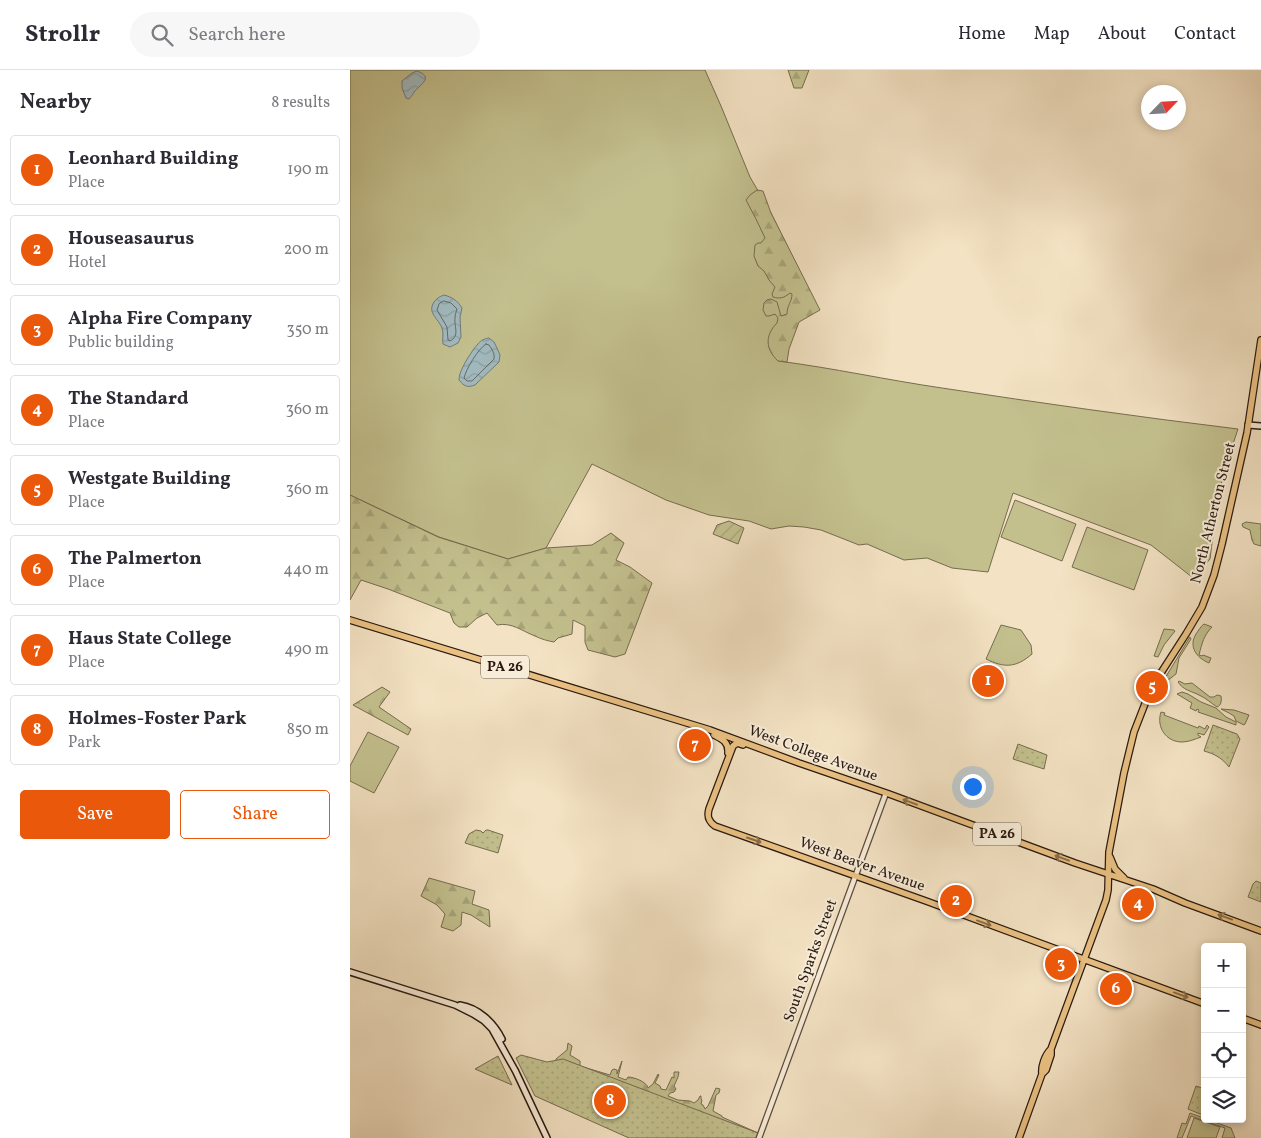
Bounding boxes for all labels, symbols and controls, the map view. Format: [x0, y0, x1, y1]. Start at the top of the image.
search box [130, 12, 480, 57]
text: Strollr [25, 18, 100, 52]
icon: search [148, 21, 176, 49]
text: Search here [188, 22, 286, 48]
text: Home [958, 22, 1006, 47]
text: Map [1034, 22, 1070, 47]
text: About [1098, 22, 1146, 47]
text: Contact [1174, 22, 1236, 47]
north arrow [1141, 85, 1186, 130]
text: Nearby [20, 88, 91, 117]
text: 8 results [271, 92, 330, 114]
text: Leonhard Building [68, 146, 238, 172]
text: 1 [34, 159, 40, 181]
text: 190 m [287, 159, 329, 181]
text: Place [68, 172, 105, 194]
text: Houseasaurus [68, 226, 194, 252]
text: 2 [33, 239, 41, 261]
text: 200 m [284, 239, 329, 261]
text: Hotel [68, 252, 106, 274]
text: Alpha Fire Company [68, 306, 252, 332]
text: 3 [33, 319, 41, 341]
text: 350 m [286, 319, 329, 341]
text: Public building [68, 332, 174, 354]
text: The Standard [68, 386, 189, 412]
text: 4 [32, 399, 42, 421]
text: 360 m [286, 399, 329, 421]
text: Place [68, 412, 105, 434]
street label: North Atherton Street [1186, 440, 1242, 586]
text: Westgate Building [68, 466, 231, 492]
text: 5 [33, 479, 41, 501]
text: 360 m [286, 479, 329, 501]
text: Place [68, 492, 105, 514]
text: The Palmerton [68, 546, 202, 572]
text: 6 [33, 559, 41, 581]
text: 440 m [283, 559, 329, 581]
text: Place [68, 572, 105, 594]
text: Haus State College [68, 626, 231, 652]
text: 7 [33, 639, 41, 661]
text: 490 m [284, 639, 329, 661]
text: Place [68, 652, 105, 674]
road number: PA 26 [481, 656, 529, 678]
pin: 1 [972, 662, 1004, 700]
pin: 5 [1136, 668, 1168, 706]
text: Holmes-Foster Park [68, 706, 246, 732]
text: 8 [33, 719, 41, 741]
text: 850 m [287, 719, 329, 741]
street label: West College Avenue [745, 721, 881, 787]
pin: 7 [679, 726, 711, 764]
text: Park [68, 732, 101, 754]
your location [960, 774, 986, 800]
button: Save [20, 790, 170, 839]
button: Share [180, 790, 330, 839]
one-way arrow [902, 797, 918, 806]
road number: PA 26 [973, 822, 1021, 846]
street label: West Beaver Avenue [796, 832, 928, 898]
one-way arrow [746, 836, 761, 845]
one-way arrow [1055, 853, 1070, 862]
pin: 2 [940, 882, 972, 920]
pin: 4 [1122, 885, 1154, 923]
street label: South Sparks Street [779, 897, 843, 1025]
one-way arrow [1217, 912, 1233, 921]
one-way arrow [976, 919, 991, 928]
map controls [1201, 943, 1246, 1123]
button: + [1201, 943, 1246, 988]
pin: 3 [1045, 945, 1077, 983]
pin: 6 [1100, 970, 1132, 1008]
button: − [1201, 988, 1246, 1033]
one-way arrow [1173, 991, 1188, 1001]
button: locate [1201, 1033, 1246, 1078]
button: layers [1201, 1078, 1246, 1123]
pin: 8 [594, 1082, 626, 1120]

